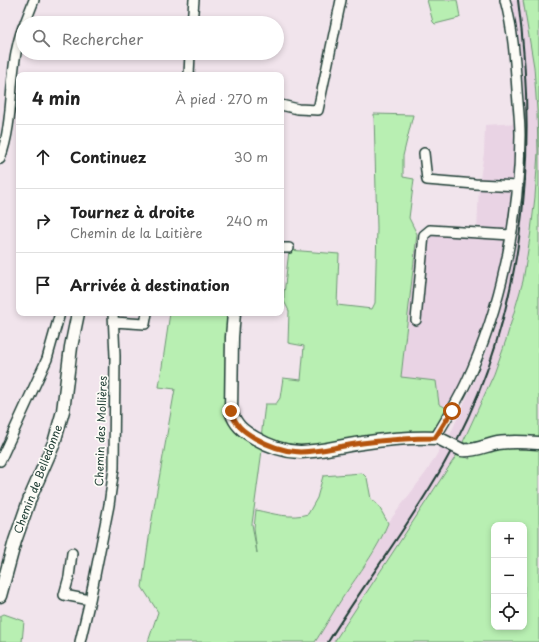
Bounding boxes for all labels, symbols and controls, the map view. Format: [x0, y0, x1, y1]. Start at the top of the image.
search box [16, 16, 284, 60]
icon: search [30, 27, 52, 49]
text: Rechercher [62, 27, 143, 50]
text: 4 min [32, 85, 80, 111]
text: À pied · 270 m [175, 89, 268, 108]
text: Continuez [70, 145, 146, 168]
icon: ahead [32, 146, 54, 168]
text: 30 m [234, 147, 268, 166]
text: Tournez à droite [70, 200, 195, 223]
icon: right [32, 210, 54, 232]
text: 240 m [226, 211, 268, 230]
text: Chemin de la Laitière [70, 223, 203, 242]
text: Arrivée à destination [70, 273, 230, 296]
icon: arrive [32, 274, 54, 296]
street label: Chemin des Mollières [90, 375, 111, 487]
route end [222, 402, 240, 420]
route start [443, 402, 461, 420]
street label: Chemin de Belledonne [9, 422, 66, 536]
map controls [491, 522, 527, 630]
button: + [491, 522, 527, 558]
button: − [491, 558, 527, 594]
button: locate [491, 594, 527, 630]

